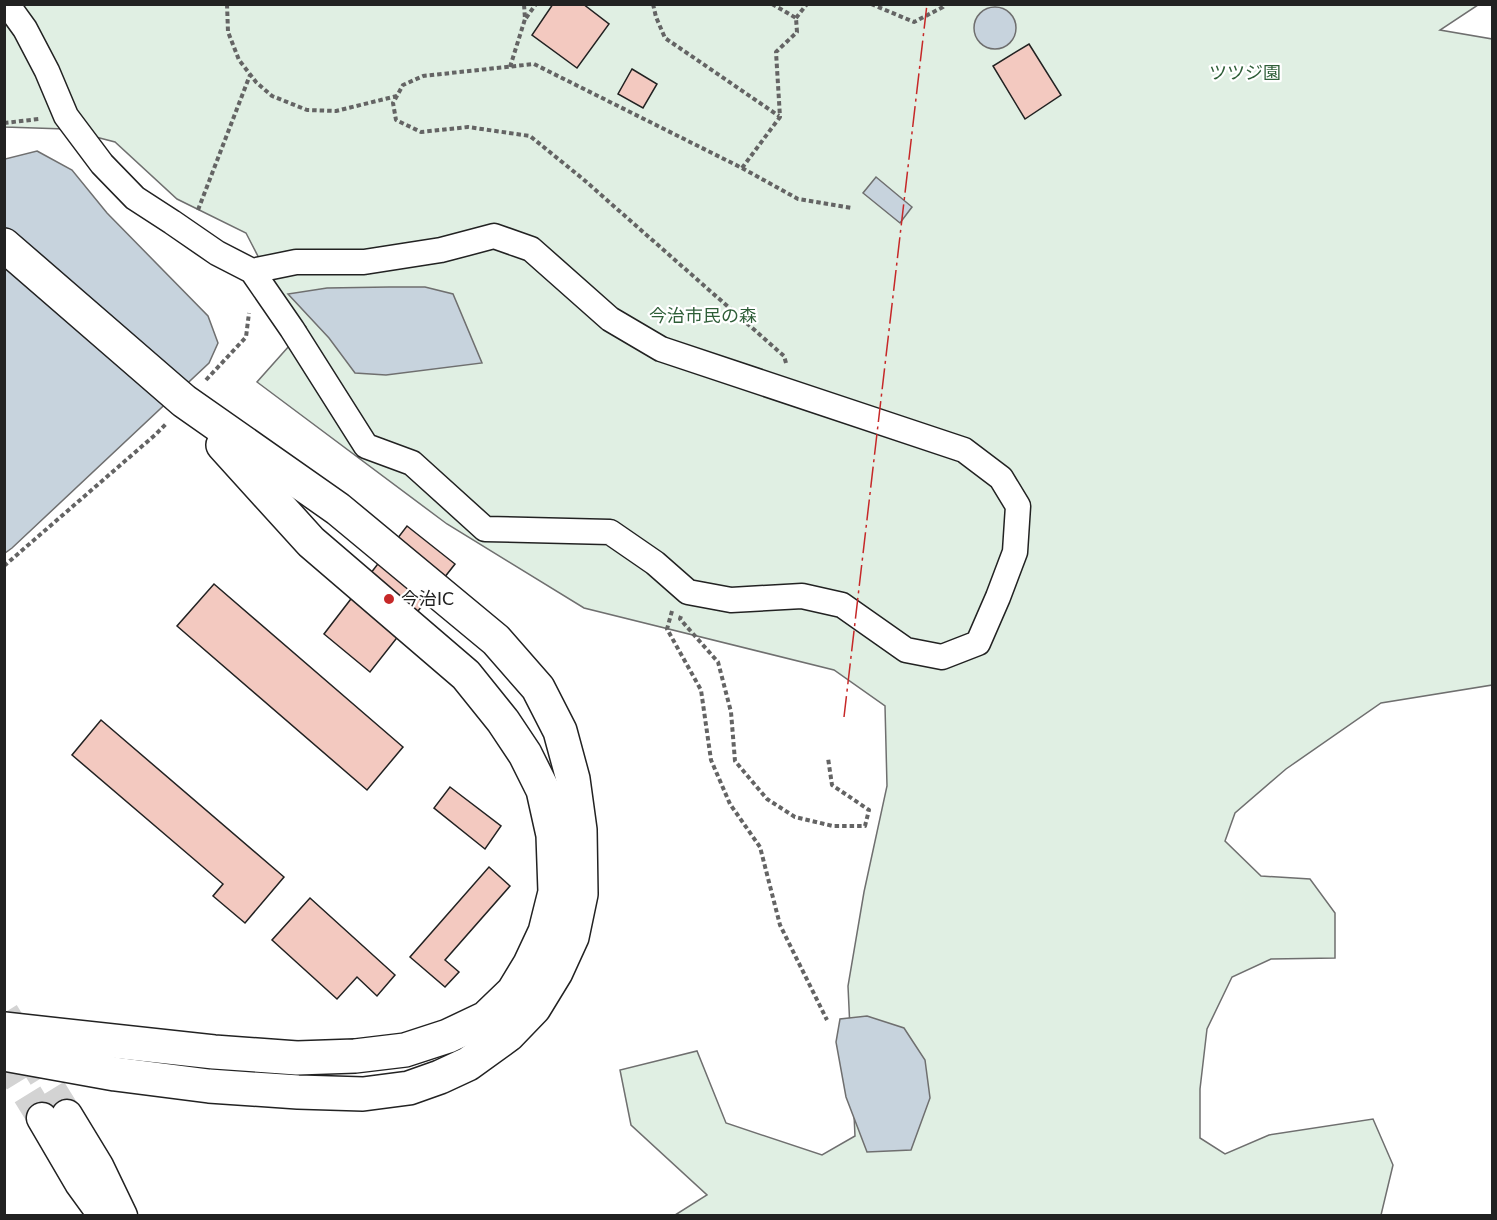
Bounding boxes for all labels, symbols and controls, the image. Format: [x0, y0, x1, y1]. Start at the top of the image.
park label: ツツジ園 [1209, 61, 1281, 83]
park label: 今治市民の森 [649, 304, 757, 326]
place label: 今治IC [401, 587, 454, 609]
marker: 今治IC [382, 592, 396, 606]

